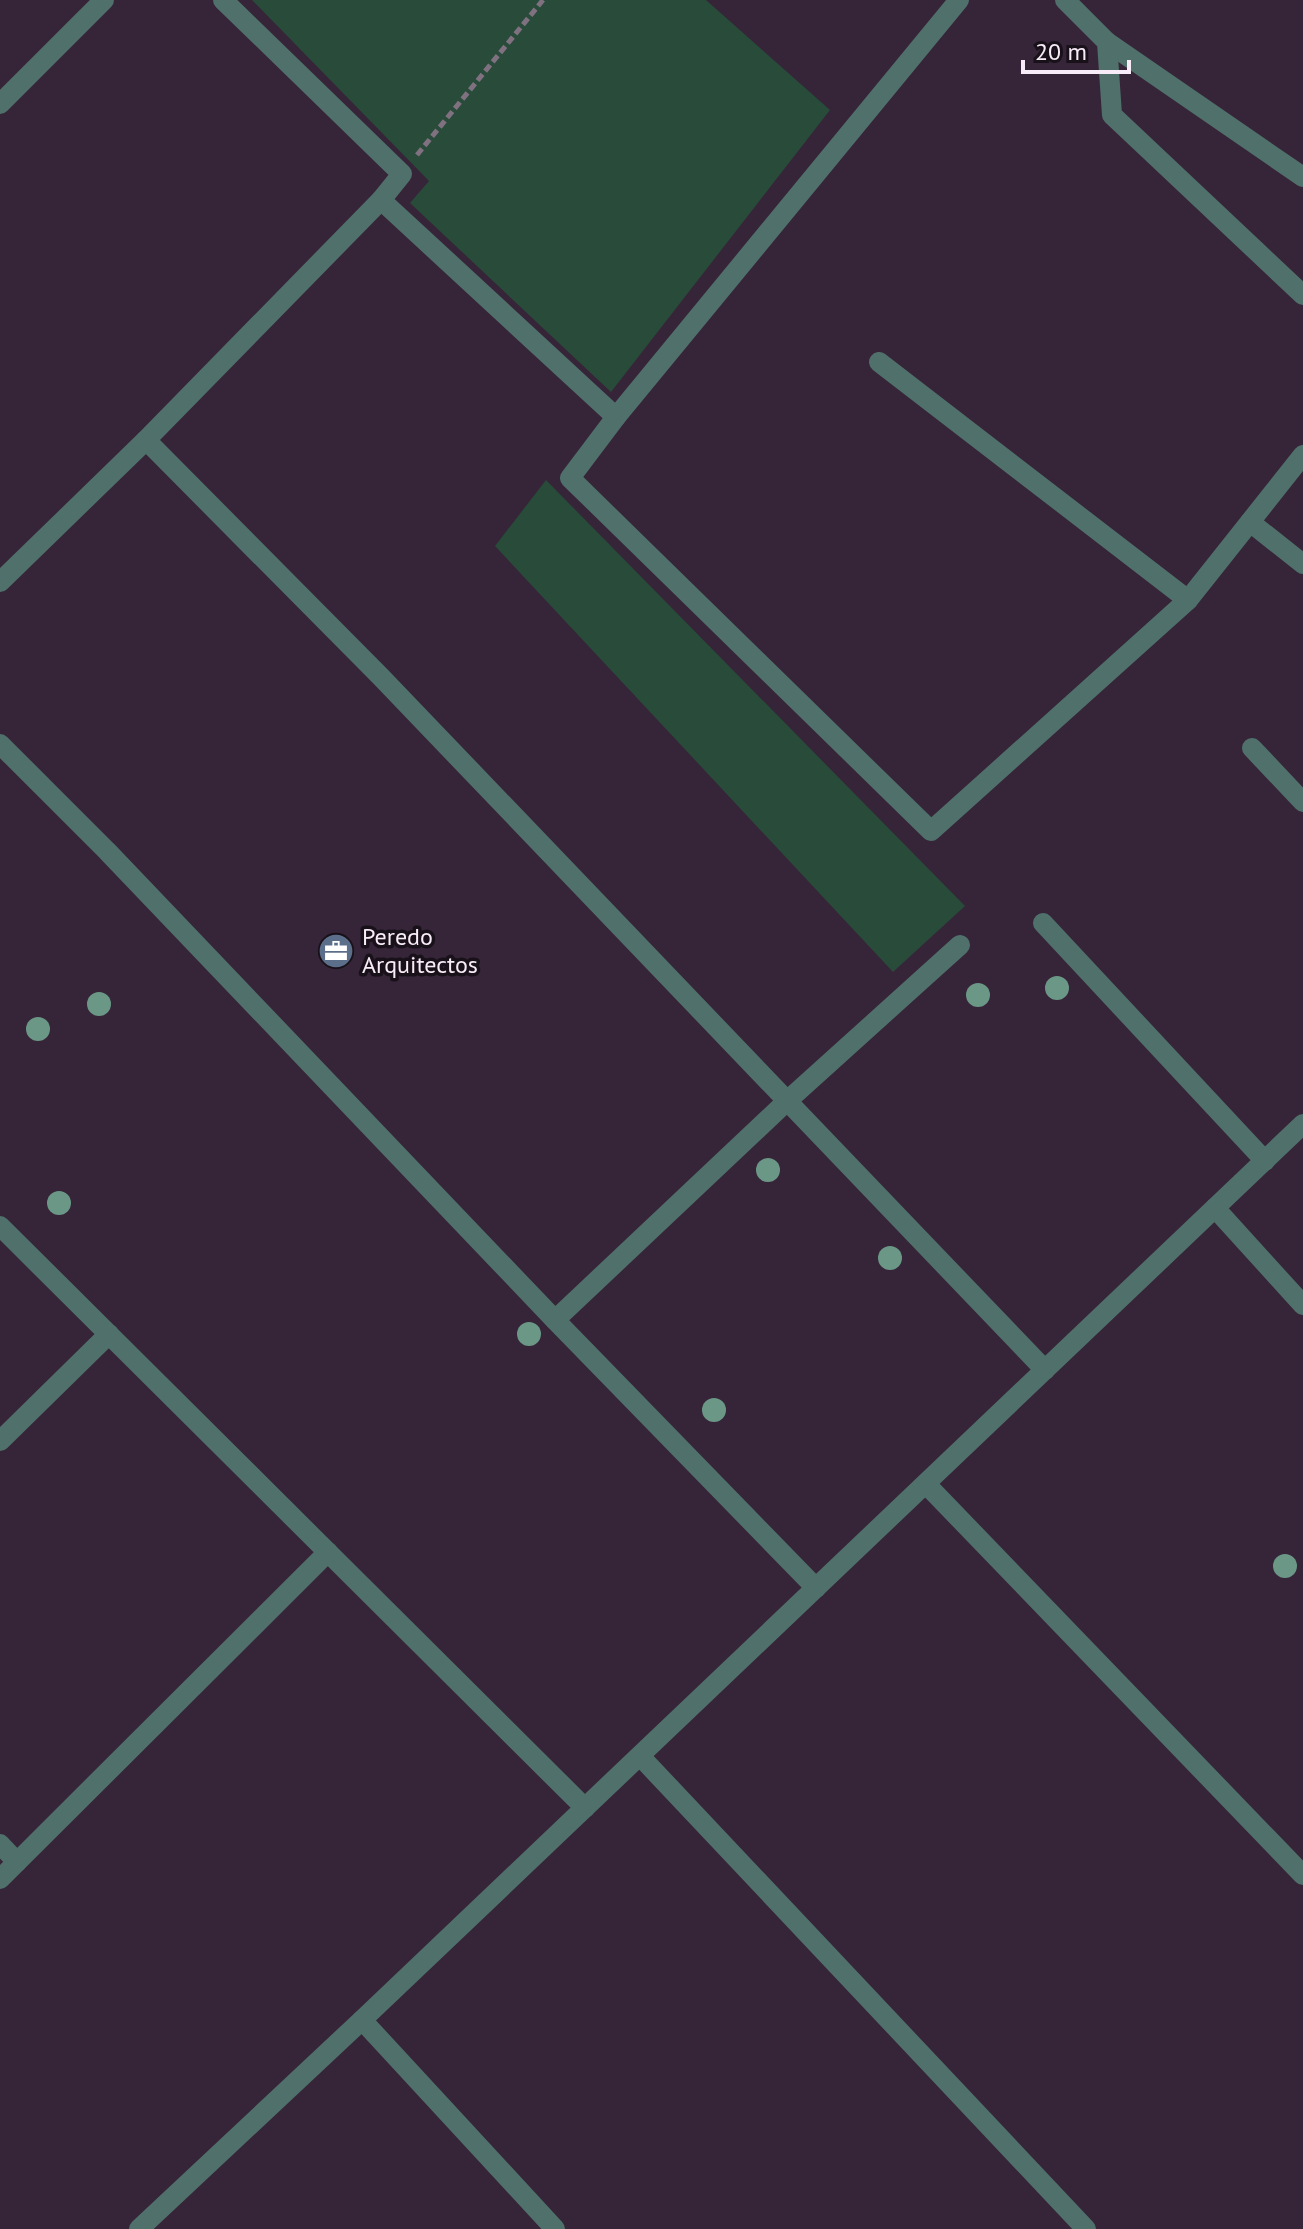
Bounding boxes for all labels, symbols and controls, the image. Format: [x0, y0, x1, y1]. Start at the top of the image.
scale bar [1023, 24, 1129, 74]
text: 20 m [1035, 36, 1087, 67]
place label: Peredo Arquitectos [362, 921, 478, 980]
office icon: Peredo Arquitectos [317, 932, 355, 970]

